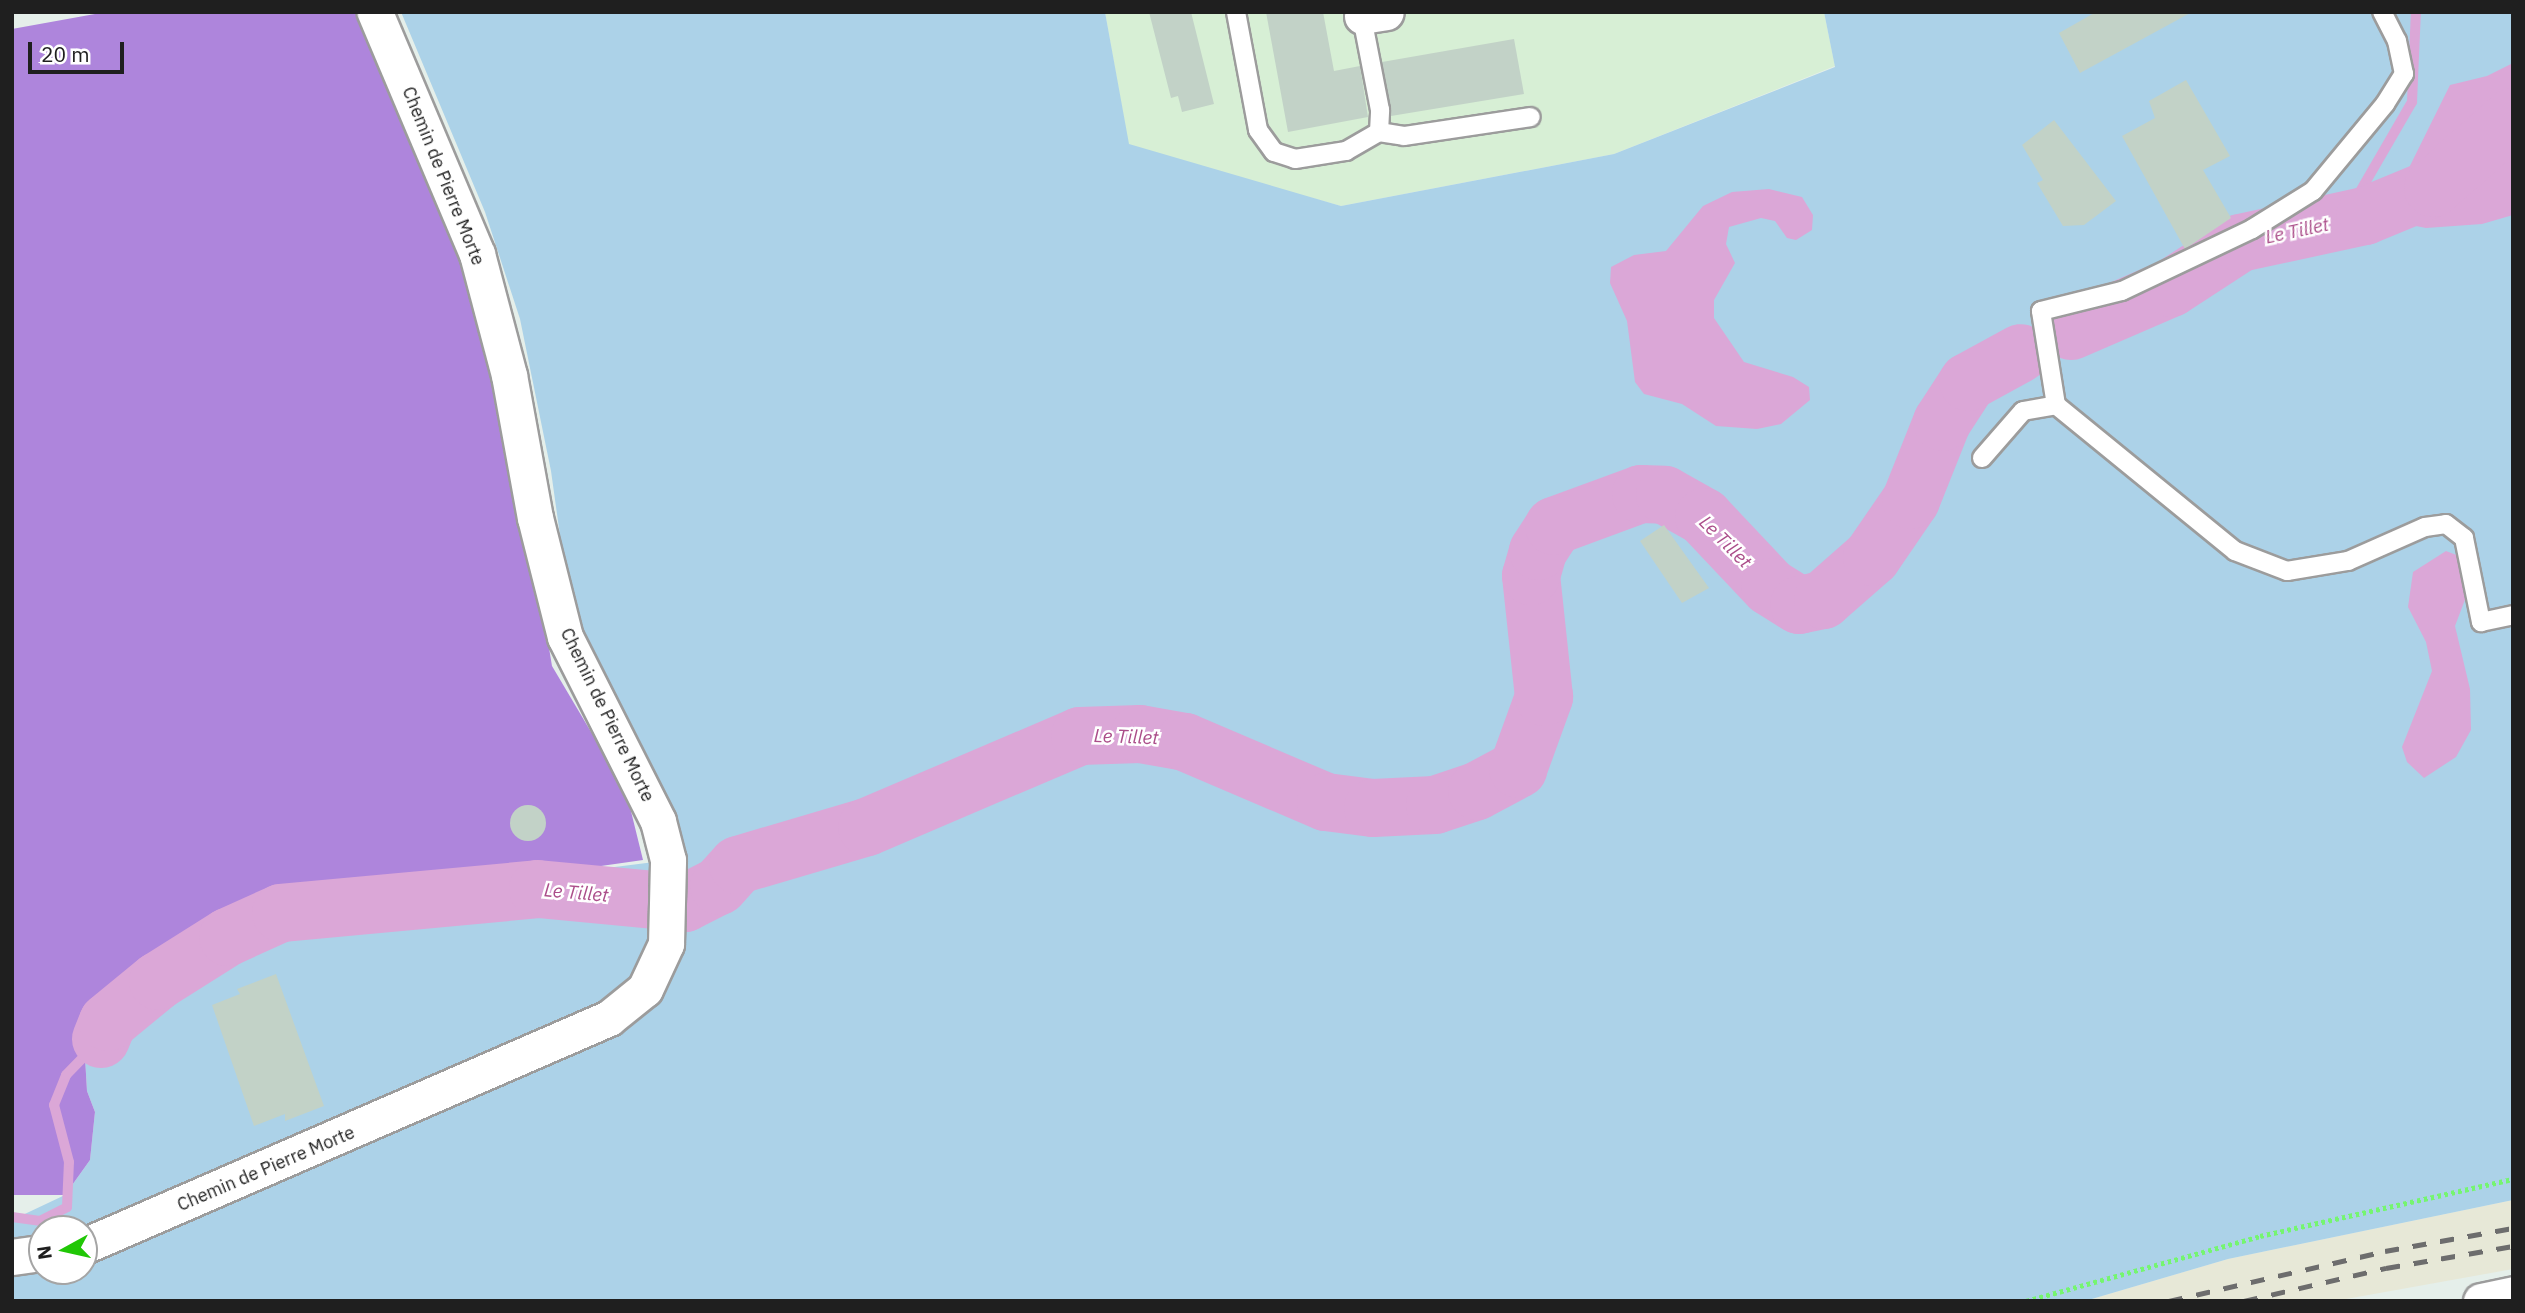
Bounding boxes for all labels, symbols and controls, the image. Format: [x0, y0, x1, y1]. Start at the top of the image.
scale bar [32, 28, 128, 72]
text: 20 m [41, 40, 90, 68]
street label: Chemin de Pierre Morte [397, 84, 489, 268]
water label: Le Tillet [2263, 213, 2331, 249]
water label: Le Tillet [1694, 511, 1756, 573]
street label: Chemin de Pierre Morte [556, 625, 658, 805]
water label: Le Tillet [1093, 724, 1159, 750]
water label: Le Tillet [543, 879, 609, 907]
street label: Chemin de Pierre Morte [174, 1122, 358, 1216]
north arrow [28, 1215, 98, 1285]
text: N [31, 1244, 57, 1261]

